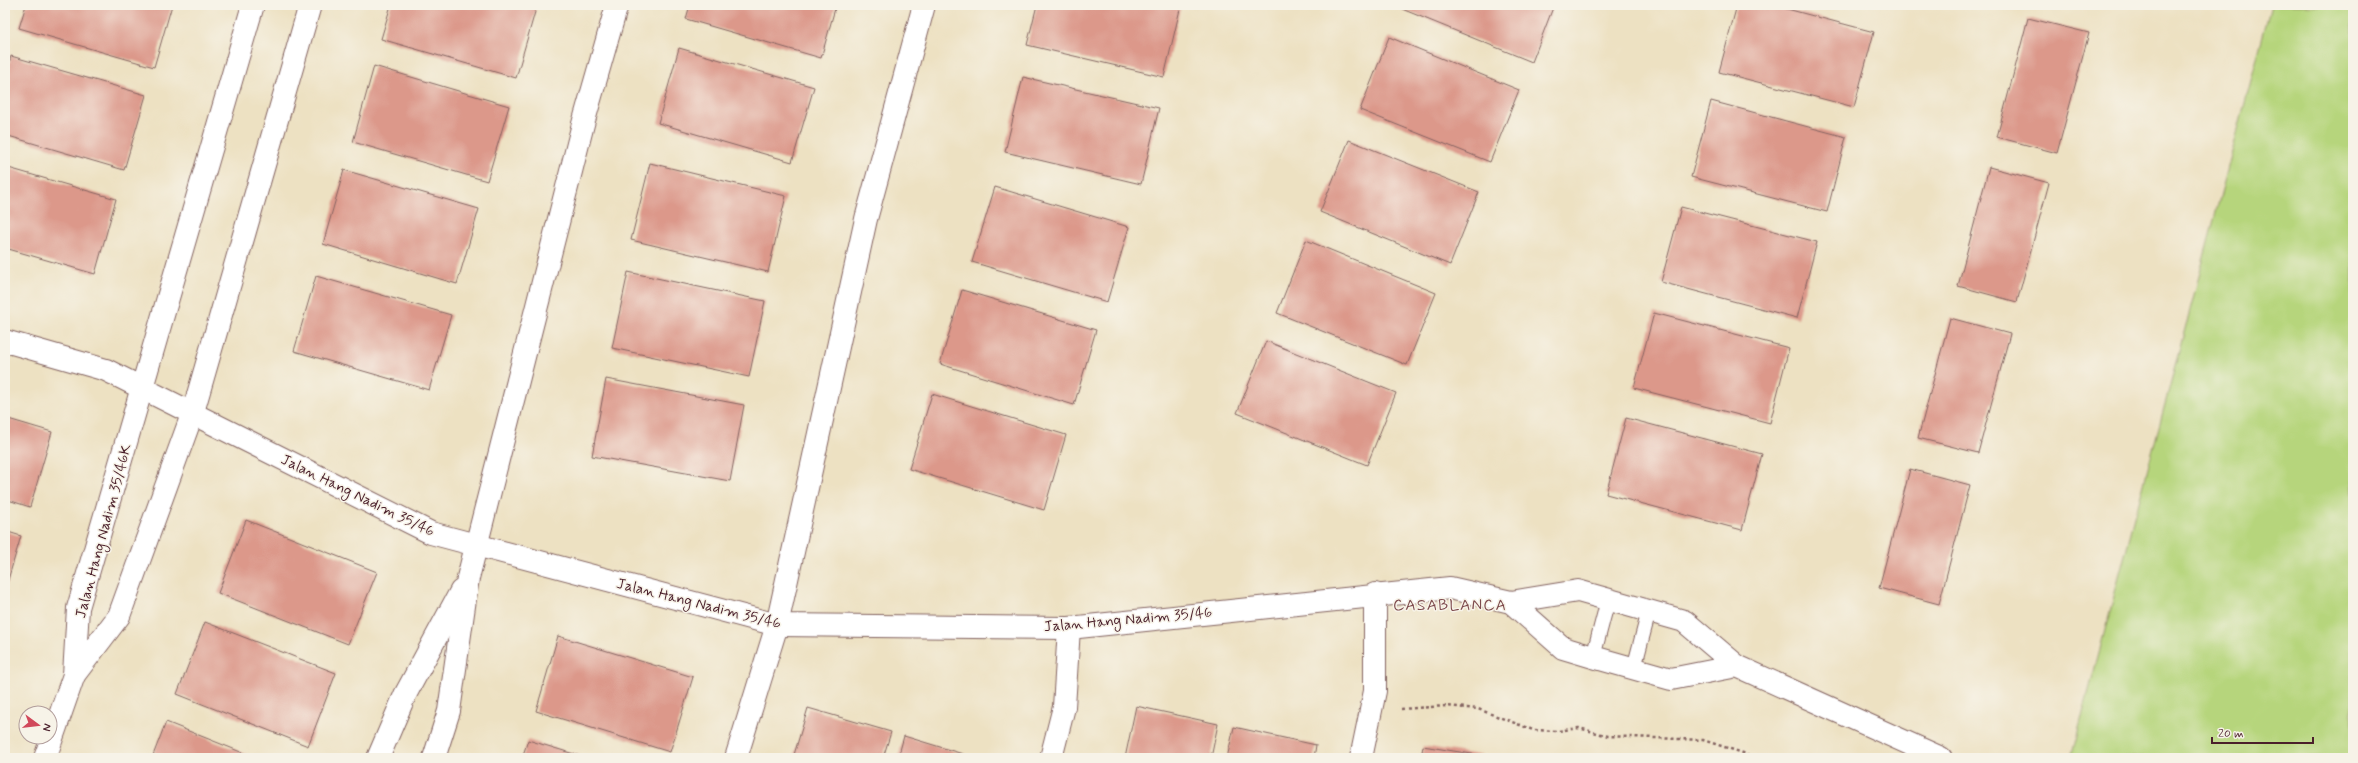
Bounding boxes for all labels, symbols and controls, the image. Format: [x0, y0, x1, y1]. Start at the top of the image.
street label: Jalan Hang Nadim 35/46K [71, 442, 138, 621]
street label: Jalan Hang Nadim 35/46 [277, 450, 438, 543]
street label: Jalan Hang Nadim 35/46 [614, 574, 783, 635]
district label: CASABLANCA [1393, 595, 1507, 616]
street label: Jalan Hang Nadim 35/46 [1043, 603, 1213, 638]
north arrow [18, 705, 58, 745]
scale bar [2212, 719, 2313, 745]
text: N [39, 722, 54, 733]
text: 20 m [2218, 726, 2244, 742]

